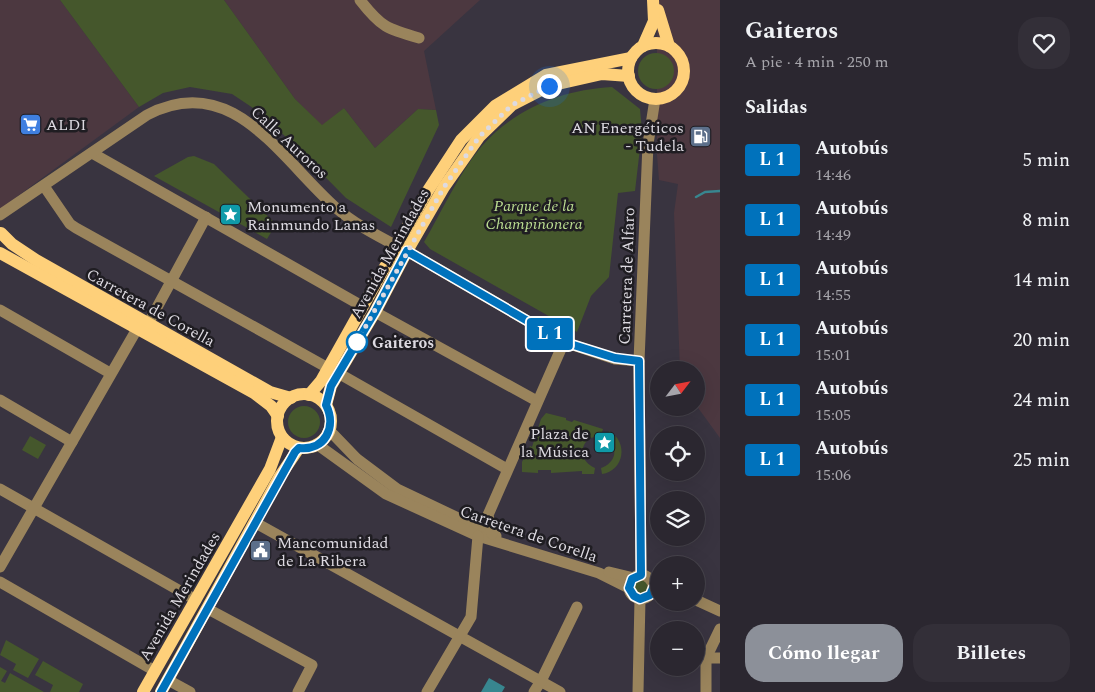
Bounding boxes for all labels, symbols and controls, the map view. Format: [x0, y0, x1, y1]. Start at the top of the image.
text: Gaiteros [745, 13, 838, 49]
button: heart [1018, 17, 1070, 69]
text: A pie · 4 min · 250 m [745, 50, 889, 74]
your location [537, 74, 562, 99]
text: Salidas [745, 93, 807, 122]
street label: Calle Auroros [245, 101, 333, 185]
supermarket icon: ALDI [18, 112, 42, 136]
place label: ALDI [46, 113, 87, 137]
place label: AN Energéticos - Tudela [571, 116, 684, 158]
fuel station icon: AN Energéticos - Tudela [688, 124, 712, 148]
text: Autobús [815, 134, 889, 163]
text: L 1 [759, 146, 786, 173]
text: 5 min [1022, 146, 1070, 175]
text: 14:46 [815, 163, 851, 187]
street label: Avenida Merindades [344, 184, 436, 323]
park label: Parque de la Champiñonera [485, 194, 583, 236]
text: Autobús [815, 194, 889, 223]
place label: Monumento a Rainmundo Lanas [247, 195, 375, 237]
place icon: Monumento a Rainmundo Lanas [219, 203, 243, 227]
text: L 1 [759, 206, 786, 233]
text: 8 min [1022, 206, 1070, 235]
street label: Carretera de Alfaro [613, 207, 641, 345]
text: 14:49 [815, 223, 851, 247]
text: Autobús [815, 254, 889, 283]
street label: Carretera de Corella [82, 262, 219, 353]
text: L 1 [759, 266, 786, 293]
text: 14 min [1013, 266, 1070, 295]
text: 14:55 [815, 283, 851, 307]
text: Autobús [815, 314, 889, 343]
line badge: L 1 [521, 318, 579, 350]
text: L 1 [537, 320, 563, 347]
text: L 1 [759, 326, 786, 353]
text: 20 min [1013, 326, 1070, 355]
marker: Gaiteros [346, 331, 368, 353]
place label: Gaiteros [372, 331, 434, 355]
text: 15:01 [815, 343, 851, 367]
north arrow [650, 361, 705, 416]
map controls [650, 361, 705, 676]
text: Autobús [815, 374, 889, 403]
text: L 1 [759, 386, 786, 413]
text: 24 min [1013, 386, 1070, 415]
text: 15:05 [815, 403, 851, 427]
place label: Plaza de la Música [521, 422, 589, 464]
button: locate [650, 426, 705, 481]
place icon: Plaza de la Música [593, 430, 617, 454]
text: Autobús [815, 434, 889, 463]
text: L 1 [759, 446, 786, 473]
text: 25 min [1013, 446, 1070, 475]
text: 15:06 [815, 463, 851, 487]
button: layers [650, 491, 705, 546]
street label: Carretera de Corella [457, 499, 601, 569]
street label: Avenida Merindades [133, 527, 227, 666]
place label: Mancomunidad de La Ribera [277, 531, 389, 573]
public building icon: Mancomunidad de La Ribera [249, 539, 273, 563]
button: + [650, 556, 705, 611]
button: − [650, 621, 705, 676]
button: Cómo llegar [745, 624, 903, 682]
button: Billetes [913, 624, 1070, 682]

